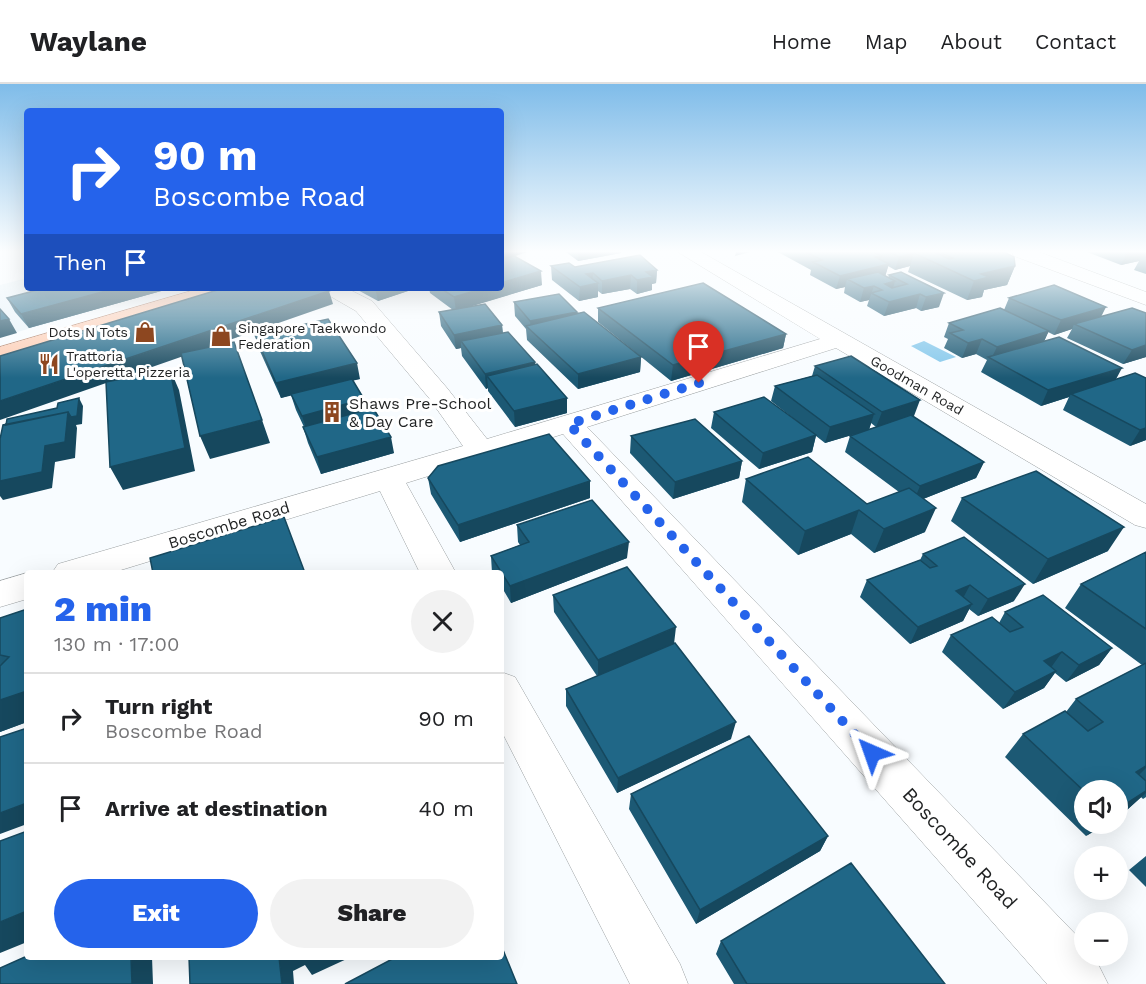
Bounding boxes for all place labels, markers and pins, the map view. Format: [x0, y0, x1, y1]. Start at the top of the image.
shop icon: Dots N Tots [133, 320, 157, 344]
place label: Singapore Taekwondo Federation [238, 320, 387, 352]
pin [673, 321, 724, 383]
place label: Dots N Tots [49, 324, 128, 340]
shop icon: Singapore Taekwondo Federation [209, 324, 233, 348]
place label: Trattoria L'operetta Pizzeria [66, 348, 190, 380]
restaurant icon: Trattoria L'operetta Pizzeria [37, 352, 61, 376]
place label: Shaws Pre-School & Day Care [349, 394, 491, 431]
building icon: Shaws Pre-School & Day Care [320, 400, 344, 424]

